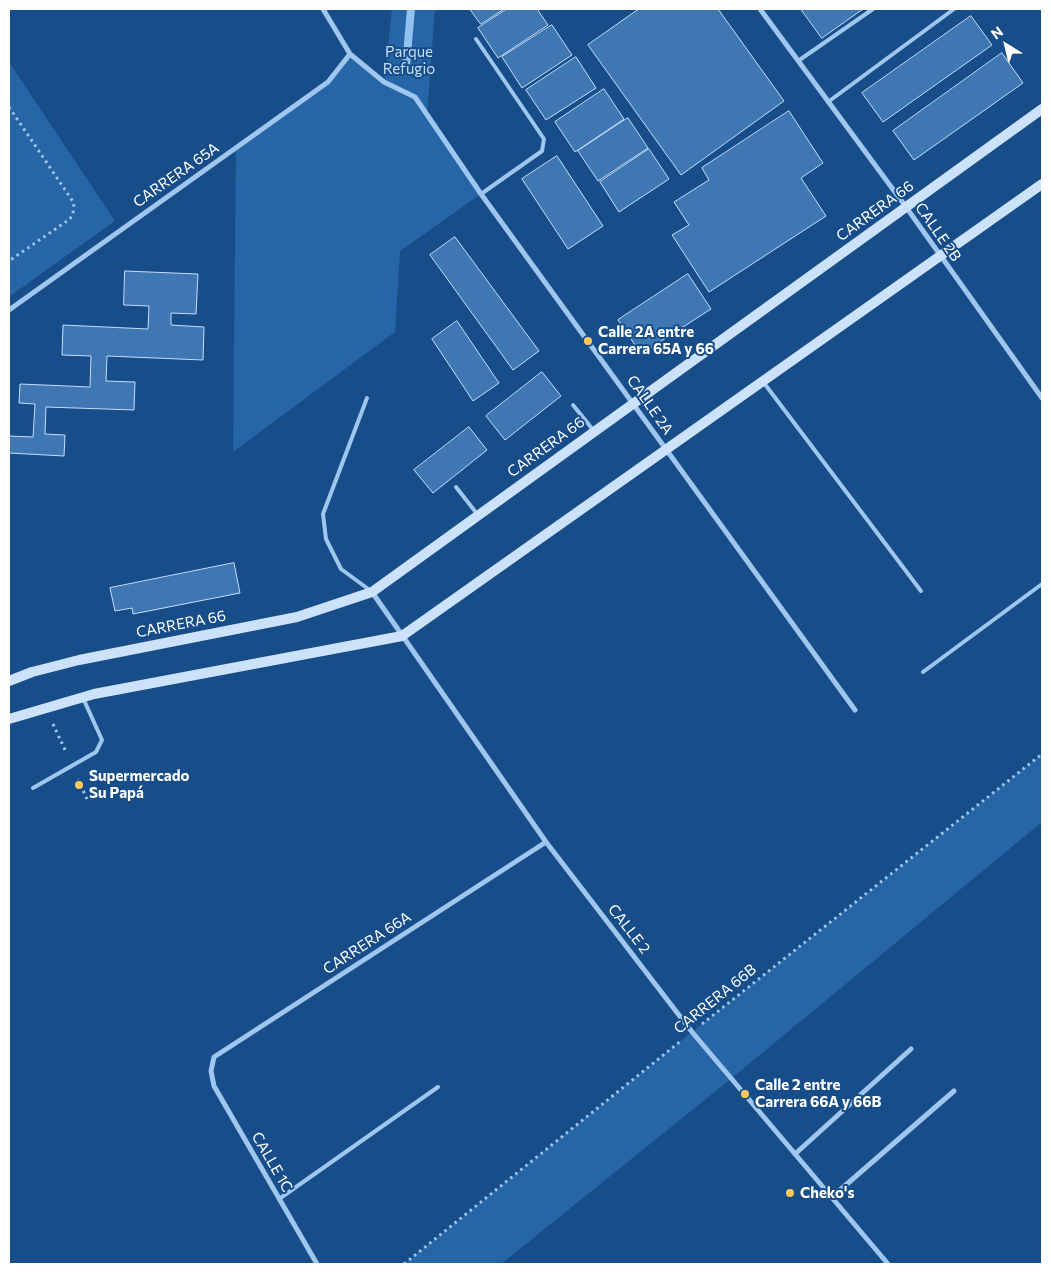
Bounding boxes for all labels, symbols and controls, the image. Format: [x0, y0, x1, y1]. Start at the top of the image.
north arrow [981, 20, 1031, 70]
text: N [988, 22, 1006, 42]
park label: Parque Refugio [383, 43, 435, 78]
street label: CARRERA 65A [130, 139, 222, 211]
street label: CARRERA 66 [833, 177, 917, 245]
street label: CALLE 2B [911, 199, 965, 265]
place label: Calle 2A entre Carrera 65A y 66 [598, 323, 714, 358]
marker: Calle 2A entre Carrera 65A y 66 [582, 335, 594, 347]
street label: CALLE 2A [623, 372, 677, 438]
street label: CARRERA 66 [504, 413, 588, 481]
street label: CARRERA 66 [135, 606, 227, 642]
place label: Supermercado Su Papá [89, 767, 189, 802]
marker: Supermercado Su Papá [73, 779, 85, 791]
street label: CALLE 2 [604, 901, 654, 957]
street label: CARRERA 66A [320, 908, 414, 978]
street label: CARRERA 66B [670, 960, 760, 1038]
place label: Calle 2 entre Carrera 66A y 66B [755, 1076, 881, 1111]
marker: Calle 2 entre Carrera 66A y 66B [739, 1088, 751, 1100]
street label: CALLE 1C [248, 1129, 296, 1195]
place label: Cheko's [800, 1184, 854, 1202]
marker: Cheko's [784, 1187, 796, 1199]

